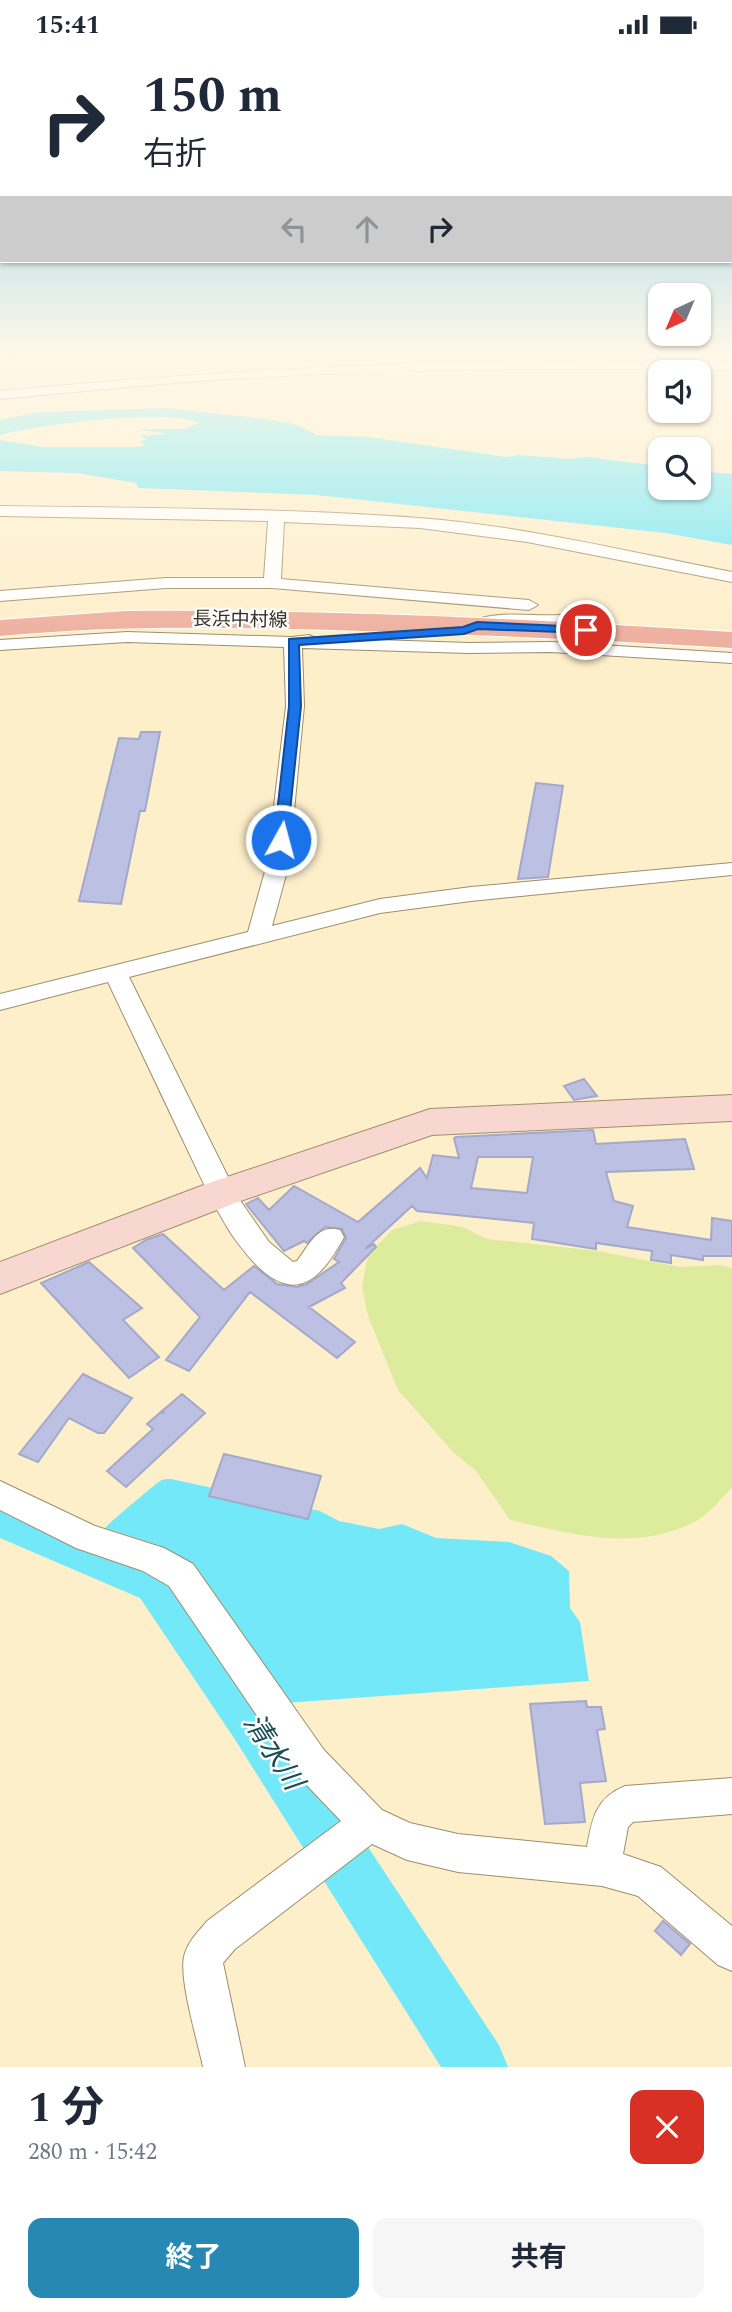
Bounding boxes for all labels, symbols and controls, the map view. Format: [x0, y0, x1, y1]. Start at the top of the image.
text: 15:41 [35, 5, 100, 45]
text: 150 m [143, 59, 282, 134]
icon: right [28, 77, 119, 168]
text: 右折 [143, 130, 207, 179]
icon: left [275, 210, 313, 248]
icon: ahead [348, 210, 386, 248]
icon: right [421, 210, 459, 248]
north arrow [648, 283, 710, 347]
map controls [648, 283, 711, 500]
button: sound [648, 360, 711, 423]
button: search [648, 437, 711, 500]
pin [556, 600, 616, 660]
street label: 長浜中村線 [192, 605, 288, 635]
icon: arrive [567, 611, 605, 649]
position arrow [244, 803, 318, 877]
water label: 清水川 [232, 1705, 316, 1801]
text: 1 分 [28, 2077, 104, 2140]
button: close [630, 2090, 704, 2164]
text: 280 m · 15:42 [28, 2135, 157, 2170]
button: 終了 [28, 2218, 359, 2298]
button: 共有 [373, 2218, 704, 2298]

